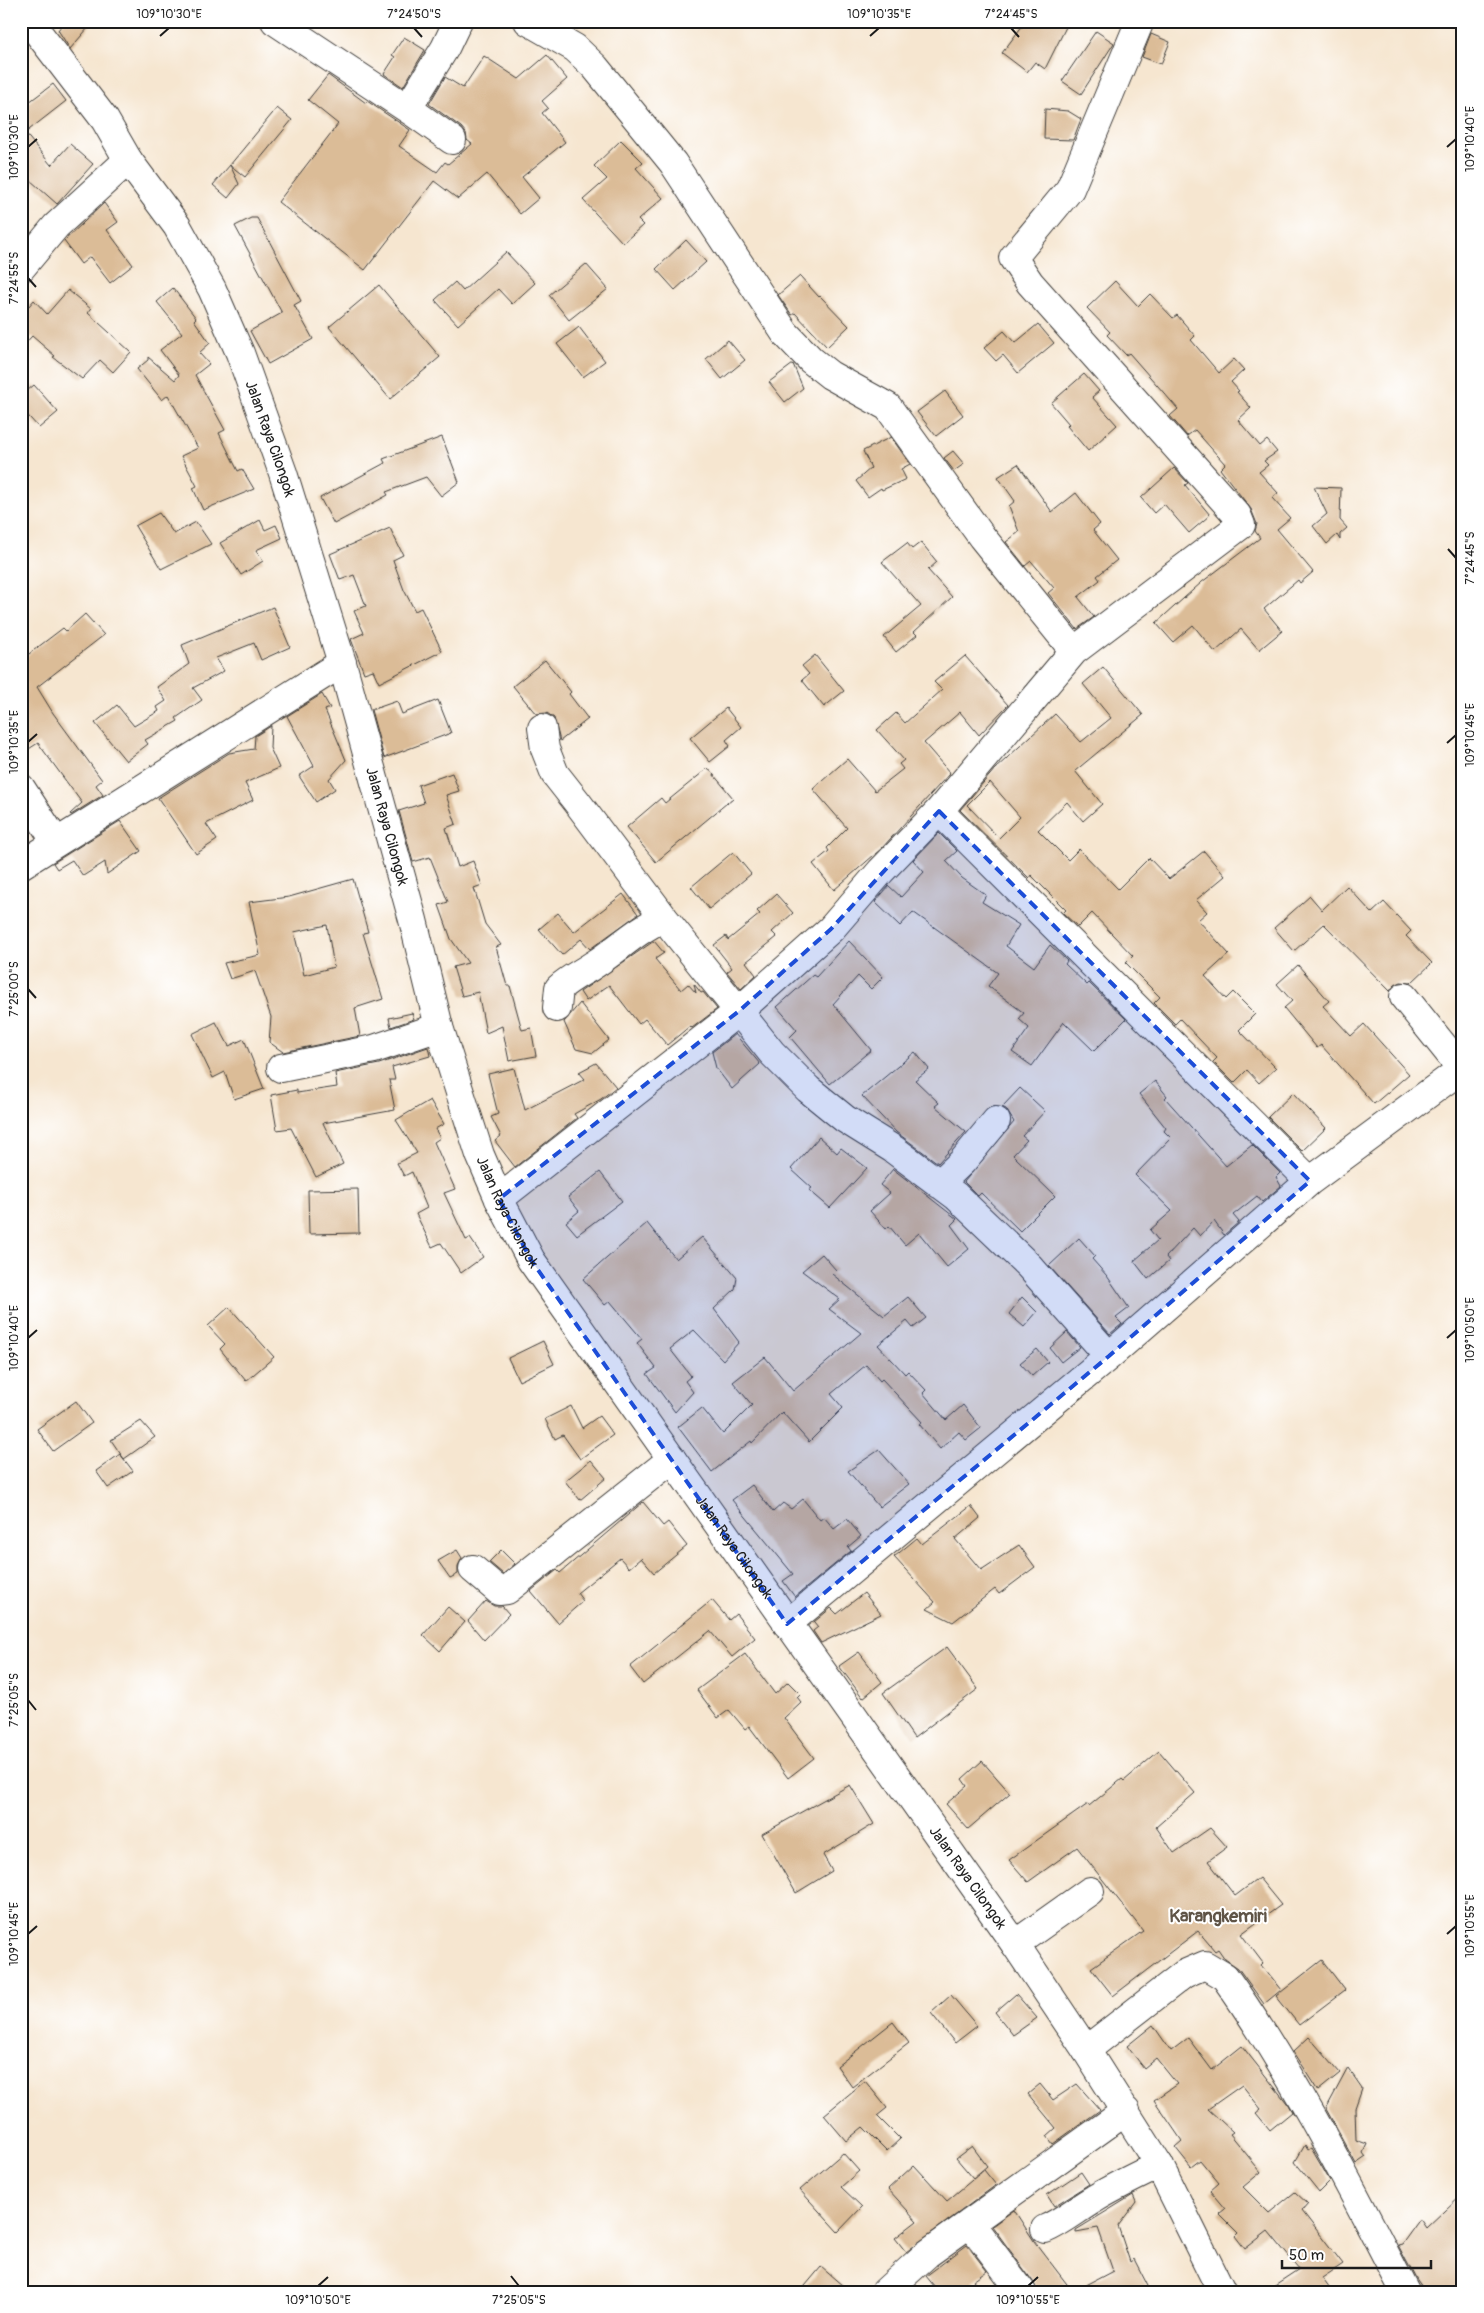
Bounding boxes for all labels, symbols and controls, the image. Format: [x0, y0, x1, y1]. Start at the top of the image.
text: 109°10'30"E [136, 7, 202, 22]
text: 7°24'50"S [387, 7, 441, 22]
text: 109°10'35"E [847, 7, 911, 22]
text: 7°24'45"S [985, 7, 1037, 22]
text: 109°10'40"E [1463, 106, 1478, 172]
text: 109°10'30"E [7, 114, 22, 180]
text: 7°24'55"S [7, 252, 22, 304]
street label: Jalan Raya Cilongok [241, 378, 300, 500]
text: 7°24'45"S [1463, 532, 1478, 584]
text: 109°10'45"E [1463, 703, 1478, 767]
text: 109°10'35"E [7, 710, 22, 774]
street label: Jalan Raya Cilongok [362, 765, 413, 889]
text: 7°25'00"S [7, 961, 22, 1017]
street label: Jalan Raya Cilongok [472, 1153, 544, 1272]
text: 109°10'50"E [1463, 1297, 1478, 1363]
text: 109°10'40"E [7, 1305, 22, 1371]
street label: Jalan Raya Cilongok [691, 1492, 778, 1603]
text: 7°25'05"S [7, 1673, 22, 1727]
street label: Jalan Raya Cilongok [925, 1822, 1011, 1934]
text: 109°10'55"E [1463, 1894, 1478, 1958]
text: 109°10'45"E [7, 1902, 22, 1966]
district label: Karangkemiri [1169, 1905, 1267, 1928]
scale bar [1282, 2238, 1430, 2270]
text: 50 m [1289, 2246, 1324, 2265]
text: 109°10'50"E [285, 2293, 351, 2308]
text: 7°25'05"S [492, 2293, 546, 2308]
text: 109°10'55"E [996, 2293, 1060, 2308]

